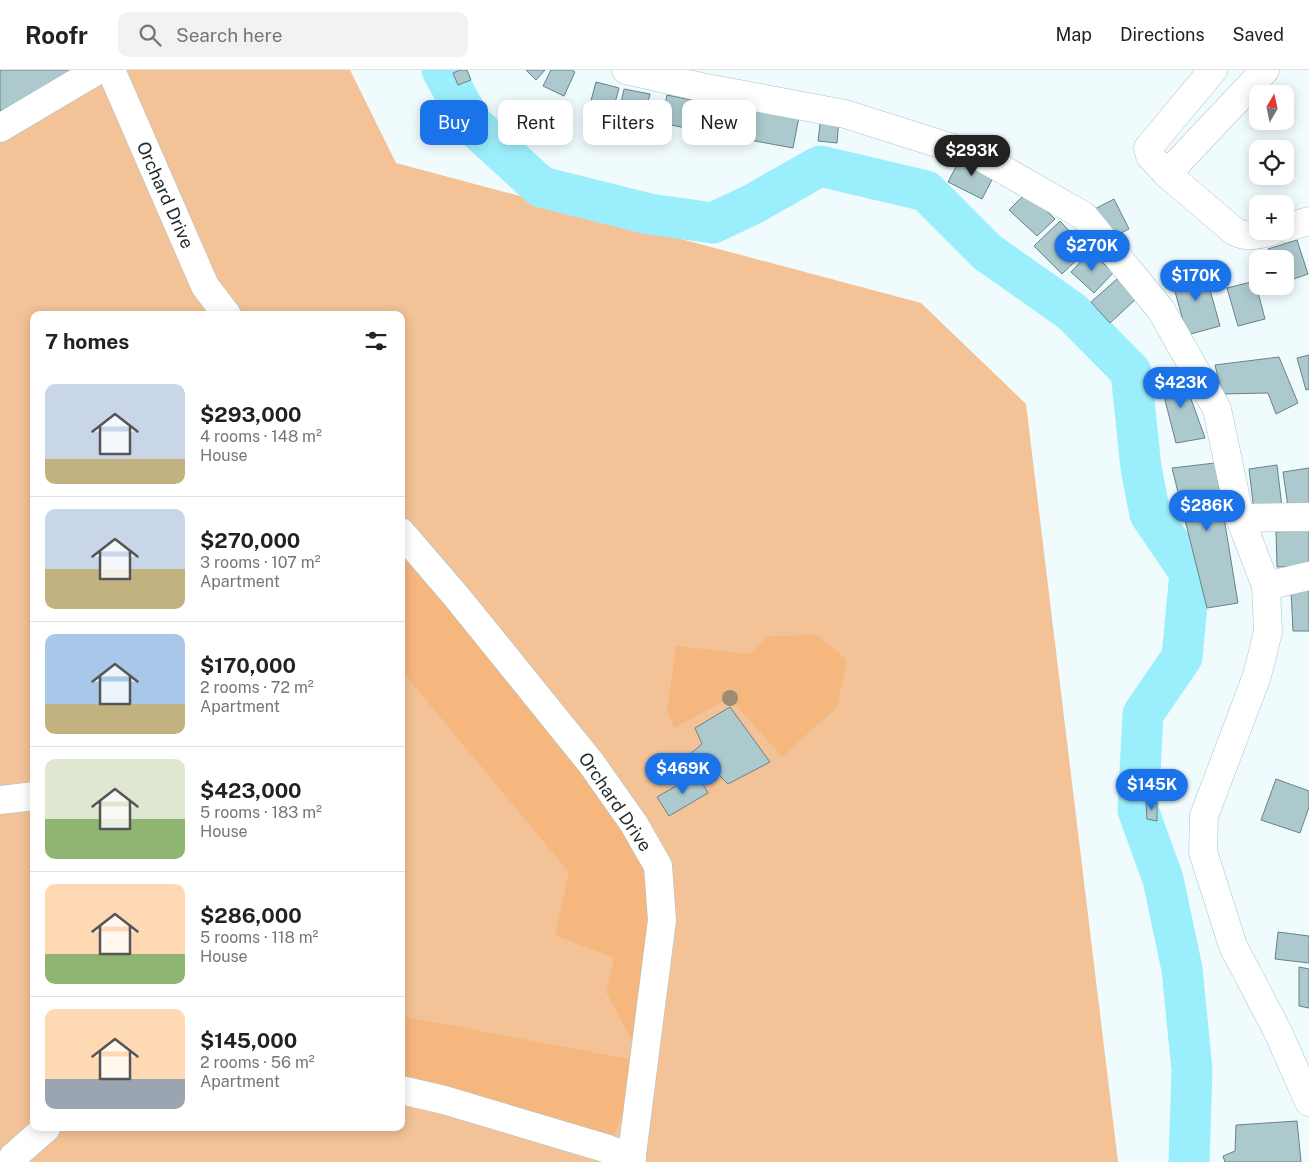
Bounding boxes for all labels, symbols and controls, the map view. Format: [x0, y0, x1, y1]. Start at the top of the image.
search box [118, 12, 468, 57]
text: Roofr [25, 21, 88, 49]
icon: search [136, 21, 164, 49]
text: Search here [176, 24, 283, 46]
text: Map [1055, 24, 1092, 45]
text: Directions [1120, 24, 1205, 45]
text: Saved [1233, 24, 1284, 45]
north arrow [1249, 85, 1294, 130]
map controls [1249, 85, 1294, 295]
chip: Buy [420, 100, 488, 145]
chip: Rent [498, 100, 573, 145]
chip: Filters [583, 100, 672, 145]
chip: New [682, 100, 756, 145]
pin: $293K [937, 134, 1007, 177]
street label: Orchard Drive [132, 138, 198, 252]
button: locate [1249, 140, 1294, 185]
text: $293K [945, 141, 999, 160]
button: + [1249, 195, 1294, 240]
pin: $270K [1057, 230, 1127, 272]
text: $270K [1066, 236, 1118, 255]
button: − [1249, 250, 1294, 295]
pin: $170K [1161, 260, 1231, 302]
text: $170K [1171, 266, 1221, 285]
icon: filters [362, 327, 390, 355]
text: 7 homes [45, 329, 129, 354]
pin: $423K [1146, 366, 1216, 409]
text: $423K [1154, 373, 1208, 392]
text: $293,000 [200, 402, 302, 427]
icon: home [85, 404, 145, 464]
text: 4 rooms · 148 m² [200, 427, 322, 446]
text: House [200, 446, 248, 465]
pin: $286K [1172, 490, 1242, 532]
text: $286K [1180, 496, 1234, 515]
text: $270,000 [200, 528, 300, 553]
icon: home [85, 529, 145, 589]
text: 3 rooms · 107 m² [200, 553, 321, 572]
text: Apartment [200, 572, 280, 591]
text: $170,000 [200, 653, 296, 678]
icon: home [85, 654, 145, 714]
text: 2 rooms · 72 m² [200, 678, 314, 697]
text: Apartment [200, 697, 280, 716]
street label: Orchard Drive [575, 748, 656, 855]
pin: $469K [648, 752, 718, 795]
text: $469K [656, 759, 710, 778]
pin: $145K [1117, 768, 1187, 811]
text: $145K [1127, 775, 1177, 794]
text: $423,000 [200, 778, 302, 803]
icon: home [85, 779, 145, 839]
text: 5 rooms · 183 m² [200, 803, 322, 822]
text: House [200, 822, 248, 841]
text: $286,000 [200, 903, 302, 928]
icon: home [85, 904, 145, 964]
text: 5 rooms · 118 m² [200, 928, 319, 947]
text: House [200, 947, 248, 966]
text: $145,000 [200, 1028, 297, 1053]
icon: home [85, 1029, 145, 1089]
text: 2 rooms · 56 m² [200, 1053, 315, 1072]
text: Apartment [200, 1072, 280, 1091]

